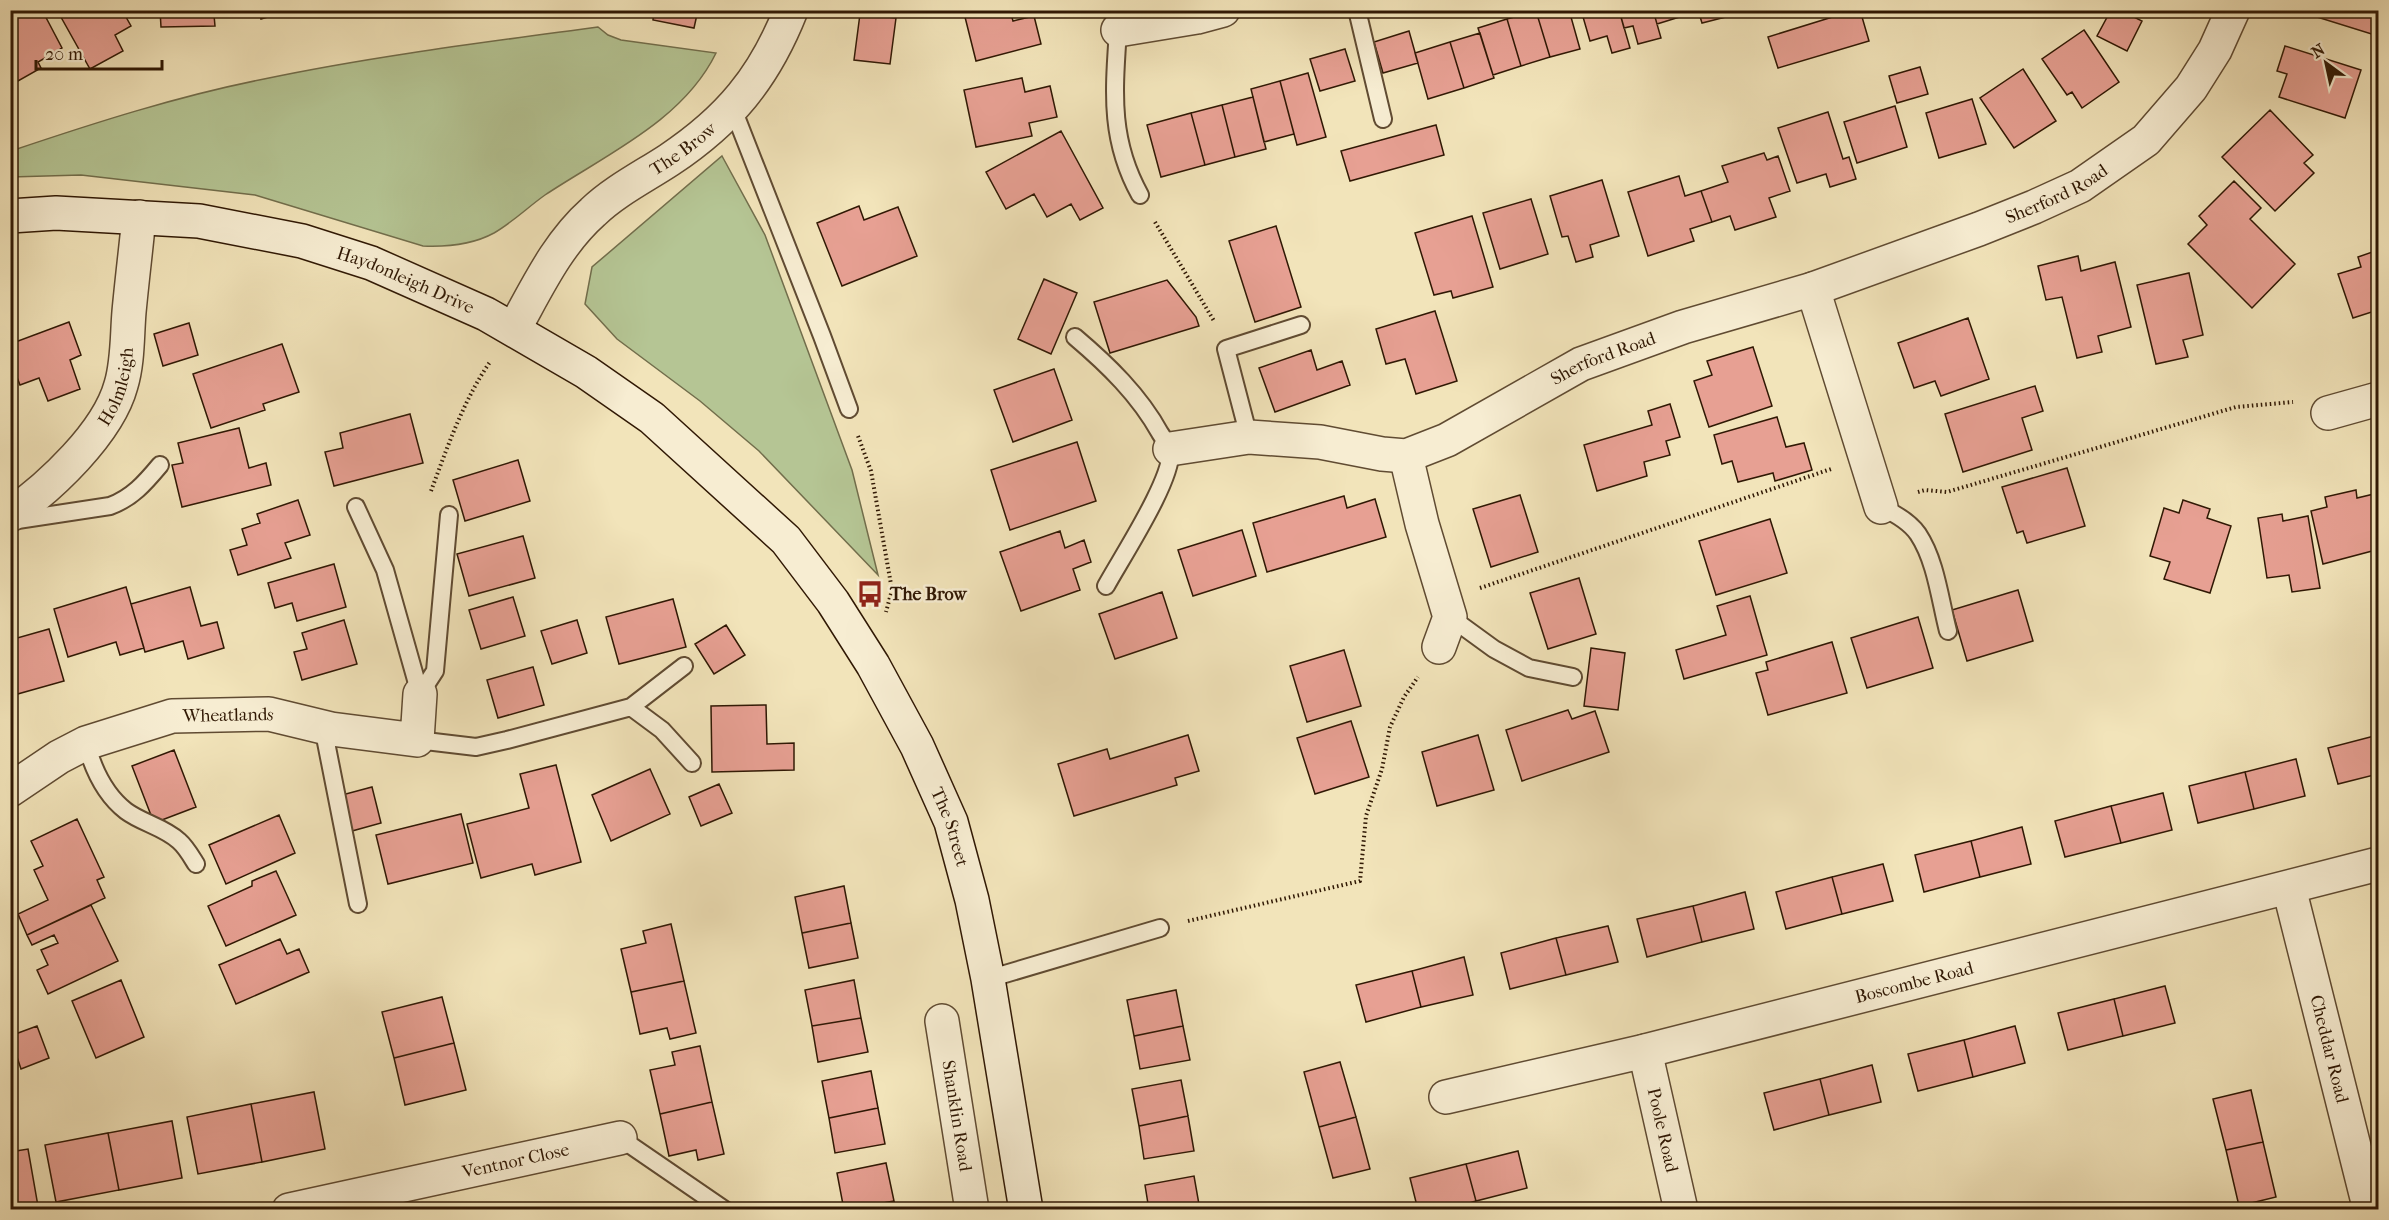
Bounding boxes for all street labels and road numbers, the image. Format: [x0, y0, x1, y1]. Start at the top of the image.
street label: The Brow [646, 118, 721, 180]
street label: Sherford Road [2002, 160, 2112, 228]
street label: Haydonleigh Drive [334, 243, 477, 318]
street label: Sherford Road [1547, 328, 1659, 390]
street label: Holmleigh [94, 347, 138, 430]
street label: Wheatlands [181, 704, 277, 727]
street label: The Street [926, 784, 973, 870]
street label: Boscombe Road [1853, 958, 1976, 1008]
street label: Cheddar Road [2305, 993, 2353, 1105]
street label: Shanklin Road [937, 1059, 976, 1173]
street label: Poole Road [1643, 1086, 1682, 1175]
street label: Ventnor Close [459, 1139, 571, 1183]

